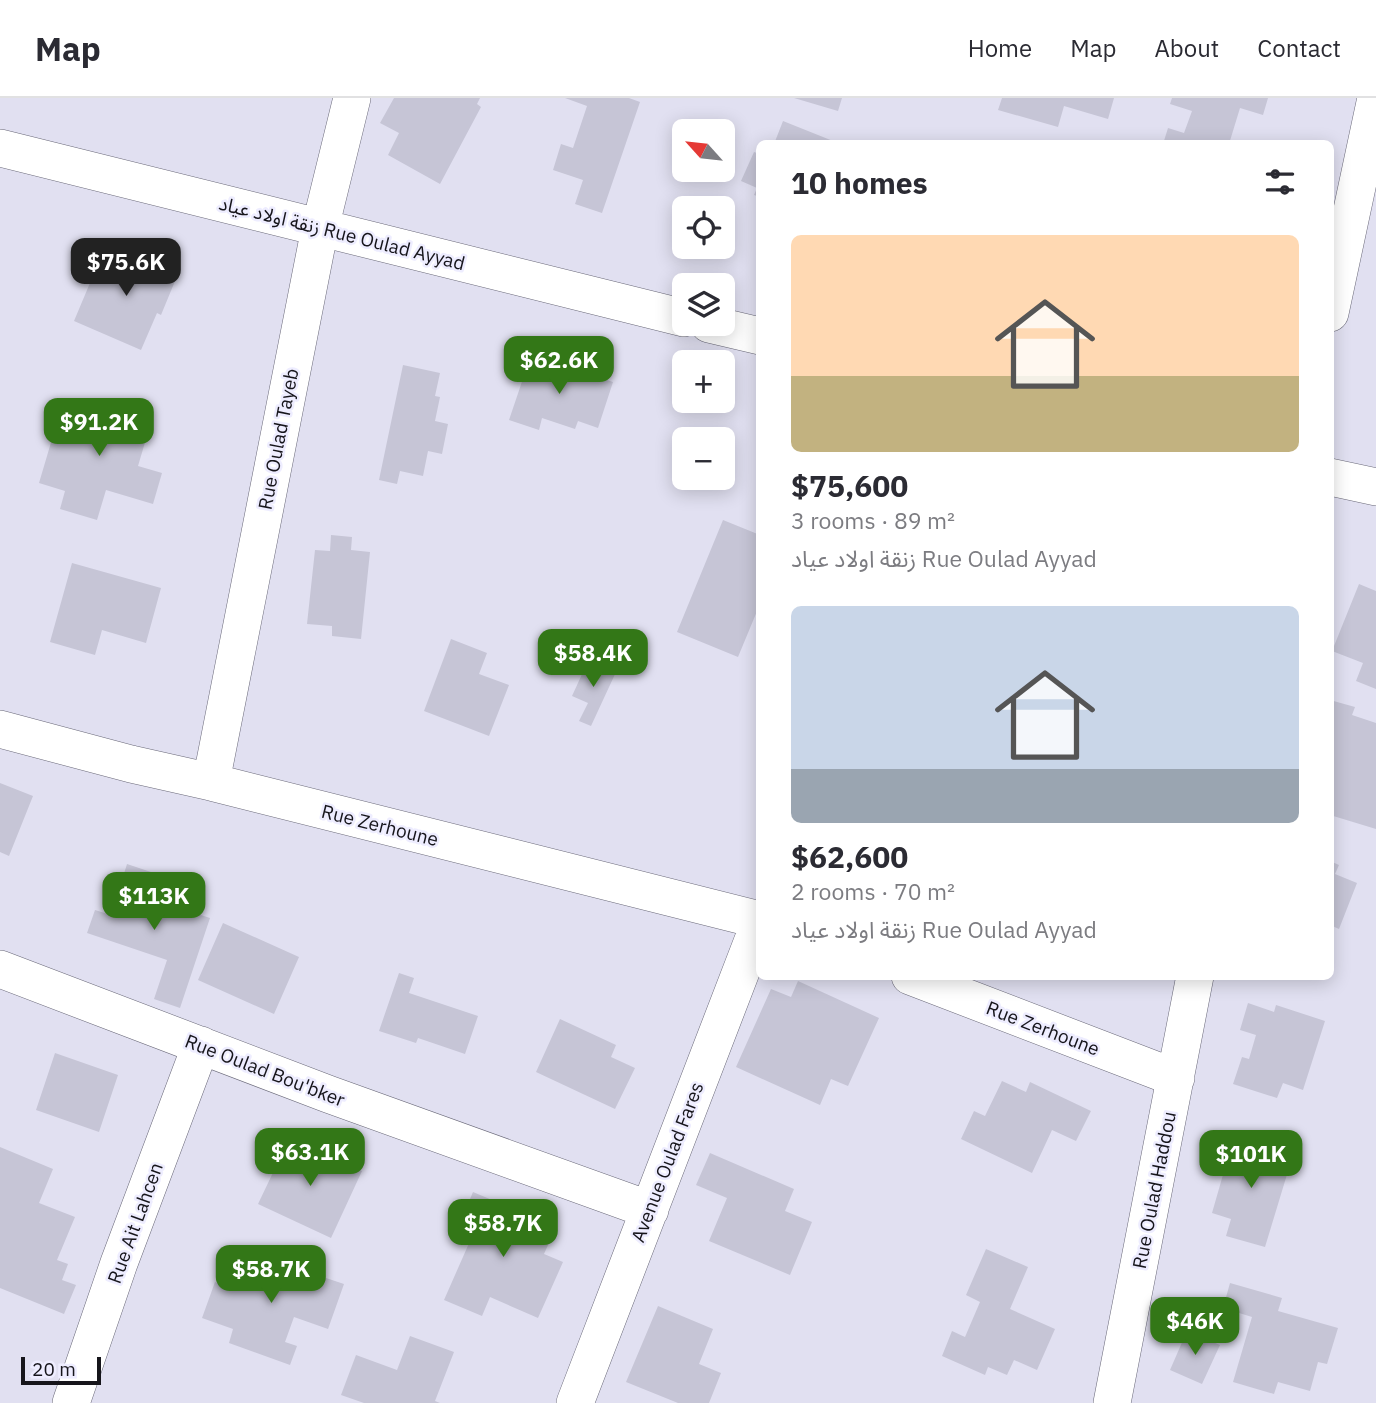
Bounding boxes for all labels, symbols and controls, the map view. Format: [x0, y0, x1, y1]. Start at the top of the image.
text: Map [35, 27, 101, 70]
text: Home [968, 32, 1032, 64]
text: Map [1070, 32, 1116, 64]
text: About [1154, 32, 1219, 64]
text: Contact [1257, 32, 1341, 64]
north arrow [672, 119, 735, 182]
map controls [672, 119, 735, 490]
text: 10 homes [791, 163, 928, 202]
icon: filters [1261, 163, 1299, 201]
street label: زنقة اولاد عياد Rue Oulad Ayyad [217, 191, 467, 275]
button: locate [672, 196, 735, 259]
pin: $75.6K [69, 238, 183, 298]
text: $75.6K [87, 246, 165, 276]
button: layers [672, 273, 735, 336]
icon: home [982, 281, 1108, 407]
pin: $62.6K [502, 336, 616, 396]
text: $62.6K [520, 344, 598, 374]
button: + [672, 350, 735, 413]
street label: Rue Oulad Tayeb [253, 366, 303, 512]
pin: $91.2K [42, 398, 156, 458]
text: $91.2K [60, 406, 138, 436]
button: − [672, 427, 735, 490]
text: $75,600 [791, 466, 908, 505]
text: 3 rooms · 89 m² [791, 505, 955, 535]
text: زنقة اولاد عياد Rue Oulad Ayyad [791, 543, 1097, 573]
pin: $58.4K [536, 630, 650, 689]
text: $58.4K [554, 637, 632, 667]
icon: home [982, 652, 1108, 778]
street label: Rue Zerhoune [319, 799, 441, 851]
text: $62,600 [791, 837, 908, 876]
pin: $113K [105, 872, 203, 932]
text: 2 rooms · 70 m² [791, 876, 955, 906]
text: $113K [118, 880, 190, 910]
text: زنقة اولاد عياد Rue Oulad Ayyad [791, 914, 1097, 944]
street label: Rue Zerhoune [983, 995, 1103, 1061]
street label: Rue Oulad Bou'bker [182, 1028, 348, 1112]
street label: Avenue Oulad Fares [625, 1079, 709, 1245]
street label: Rue Oulad Haddou [1127, 1109, 1181, 1271]
pin: $63.1K [253, 1128, 367, 1188]
pin: $101K [1202, 1130, 1300, 1190]
text: $63.1K [271, 1136, 349, 1166]
text: $101K [1215, 1138, 1287, 1168]
street label: Rue Ait Lahcen [102, 1159, 168, 1287]
pin: $58.7K [446, 1200, 560, 1259]
text: $58.7K [464, 1207, 542, 1237]
pin: $58.7K [214, 1246, 328, 1305]
text: $58.7K [232, 1253, 310, 1283]
pin: $46K [1154, 1298, 1236, 1357]
text: $46K [1166, 1305, 1224, 1335]
scale bar [21, 1354, 102, 1386]
text: 20 m [32, 1357, 76, 1381]

